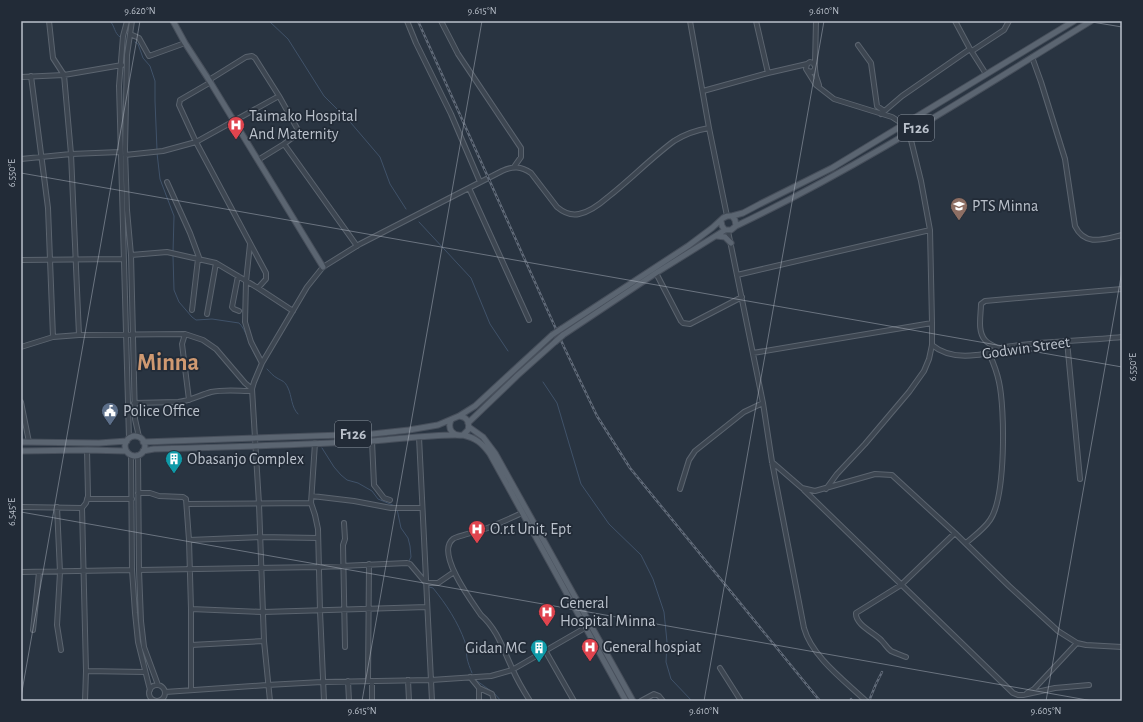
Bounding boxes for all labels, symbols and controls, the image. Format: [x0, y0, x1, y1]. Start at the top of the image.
text: 9.620°N [124, 6, 156, 16]
text: 9.615°N [467, 6, 497, 16]
text: 9.610°N [809, 6, 839, 16]
place label: Taimako Hospital And Maternity [249, 108, 358, 143]
hospital icon: Taimako Hospital And Maternity [226, 115, 246, 140]
road number: F126 [898, 115, 934, 141]
text: 6.550°E [7, 159, 17, 187]
school or university icon: PTS Minna [949, 196, 969, 221]
place label: PTS Minna [972, 198, 1038, 214]
street label: Godwin Street [981, 334, 1071, 362]
district label: Minna [137, 351, 199, 375]
text: 6.550°E [1128, 353, 1138, 381]
public building icon: Police Office [100, 401, 120, 426]
place label: Police Office [123, 403, 200, 419]
road number: F126 [335, 421, 371, 447]
building icon: Obasanjo Complex [164, 449, 184, 474]
place label: Obasanjo Complex [187, 451, 304, 468]
text: 6.545°E [7, 498, 17, 526]
hospital icon: O.r.t Unit, Ept [467, 519, 487, 544]
place label: O.r.t Unit, Ept [490, 521, 571, 537]
place label: General Hospital Minna [560, 595, 656, 629]
hospital icon: General Hospital Minna [537, 602, 557, 627]
hospital icon: General hospiat [580, 637, 600, 662]
building icon: Gidan MC [529, 638, 549, 663]
place label: General hospiat [603, 639, 701, 655]
place label: Gidan MC [465, 640, 526, 656]
text: 9.615°N [347, 706, 377, 716]
text: 9.610°N [689, 706, 719, 716]
text: 9.605°N [1031, 706, 1061, 716]

